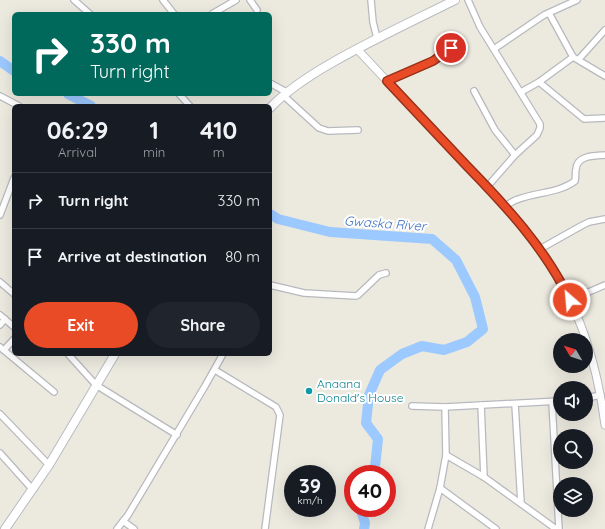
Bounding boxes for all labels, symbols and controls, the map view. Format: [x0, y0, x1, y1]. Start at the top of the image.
text: 330 m [90, 25, 171, 60]
icon: right [24, 28, 76, 80]
pin [434, 31, 468, 65]
icon: arrive [440, 37, 462, 59]
text: Turn right [90, 60, 170, 83]
text: 06:29 [47, 115, 108, 145]
text: 1 [150, 115, 159, 145]
text: 410 [200, 115, 237, 145]
text: Arrival [58, 144, 97, 160]
text: min [143, 144, 165, 160]
text: m [213, 144, 225, 160]
icon: right [24, 190, 46, 212]
text: Turn right [58, 191, 129, 210]
text: 330 m [218, 191, 260, 210]
water label: Gwaska River [344, 212, 428, 234]
icon: arrive [24, 246, 46, 268]
text: Arrive at destination [58, 247, 207, 266]
text: 80 m [225, 247, 260, 266]
position arrow [549, 279, 591, 321]
button: Exit [24, 302, 138, 348]
button: Share [146, 302, 260, 348]
north arrow [553, 333, 593, 373]
map controls [553, 333, 593, 517]
place label: Anaana Donald's House [317, 376, 404, 405]
button: sound [553, 381, 593, 421]
marker: Anaana Donald's House [304, 386, 314, 396]
button: search [553, 429, 593, 469]
speed limit sign: 40 [344, 465, 396, 517]
text: 39 [299, 473, 321, 498]
button: layers [553, 477, 593, 517]
text: km/h [297, 494, 323, 507]

